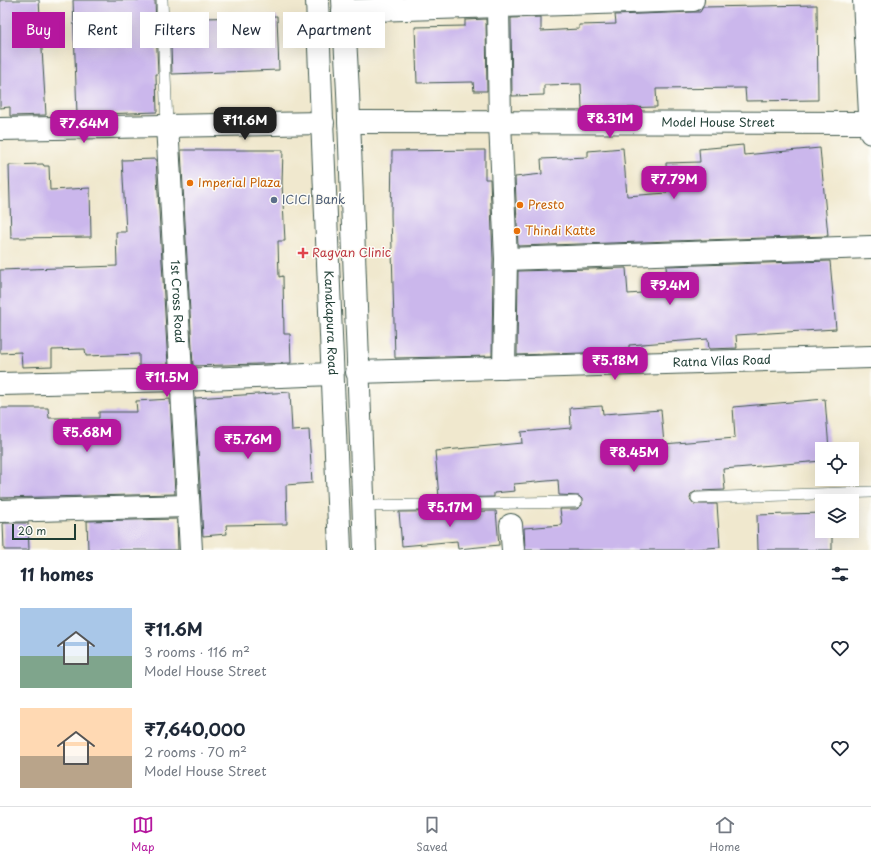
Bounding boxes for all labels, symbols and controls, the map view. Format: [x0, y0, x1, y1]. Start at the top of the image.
chip: Buy [12, 12, 65, 48]
chip: Rent [73, 12, 132, 48]
chip: Filters [140, 12, 209, 48]
chip: New [217, 12, 275, 48]
chip: Apartment [283, 12, 385, 48]
pin: ₹8.31M [577, 105, 643, 139]
pin: ₹11.6M [212, 107, 278, 141]
text: ₹8.31M [587, 108, 634, 127]
pin: ₹7.64M [51, 110, 117, 144]
text: ₹11.6M [223, 110, 267, 129]
text: ₹7.64M [59, 113, 109, 132]
street label: Model House Street [661, 113, 775, 131]
pin: ₹7.79M [641, 166, 707, 200]
text: ₹7.79M [650, 169, 698, 188]
place label: Imperial Plaza [198, 173, 281, 191]
marker: Imperial Plaza [185, 178, 195, 188]
place label: ICICI Bank [282, 190, 345, 208]
marker: ICICI Bank [269, 195, 279, 205]
place label: Presto [528, 195, 565, 213]
marker: Presto [515, 200, 525, 210]
place label: Thindi Katte [525, 221, 596, 239]
marker: Thindi Katte [512, 226, 522, 236]
place label: Ragvan Clinic [312, 243, 391, 261]
marker: Ragvan Clinic [297, 247, 309, 259]
street label: 1st Cross Road [167, 260, 189, 344]
street label: Kanakapura Road [320, 270, 343, 376]
pin: ₹9.4M [642, 272, 698, 306]
text: ₹9.4M [650, 275, 690, 294]
pin: ₹5.18M [582, 347, 648, 381]
text: ₹5.18M [592, 350, 638, 369]
street label: Ratna Vilas Road [672, 350, 771, 371]
pin: ₹11.5M [134, 364, 200, 398]
text: ₹11.5M [145, 367, 189, 386]
pin: ₹5.68M [54, 419, 120, 453]
text: ₹5.68M [62, 422, 112, 441]
pin: ₹5.76M [215, 426, 281, 460]
text: ₹5.76M [224, 429, 272, 448]
pin: ₹8.45M [601, 439, 667, 473]
text: ₹8.45M [609, 442, 659, 461]
map controls [815, 442, 859, 538]
button: locate [815, 442, 859, 486]
pin: ₹5.17M [417, 494, 483, 528]
button: layers [815, 494, 859, 538]
text: ₹5.17M [427, 497, 473, 516]
scale bar [12, 522, 76, 541]
text: 20 m [18, 522, 46, 539]
text: 11 homes [20, 561, 94, 587]
icon: filters [829, 563, 851, 585]
text: ₹11.6M [144, 616, 203, 642]
icon: home [52, 624, 100, 672]
icon: heart [829, 637, 851, 659]
text: 3 rooms · 116 m² [144, 642, 250, 661]
text: Model House Street [144, 661, 267, 680]
text: ₹7,640,000 [144, 716, 245, 742]
icon: home [52, 724, 100, 772]
icon: heart [829, 737, 851, 759]
text: 2 rooms · 70 m² [144, 742, 247, 761]
text: Model House Street [144, 761, 267, 780]
tab: Map [131, 814, 154, 855]
tab: Saved [416, 814, 448, 855]
tab: Home [709, 814, 740, 855]

